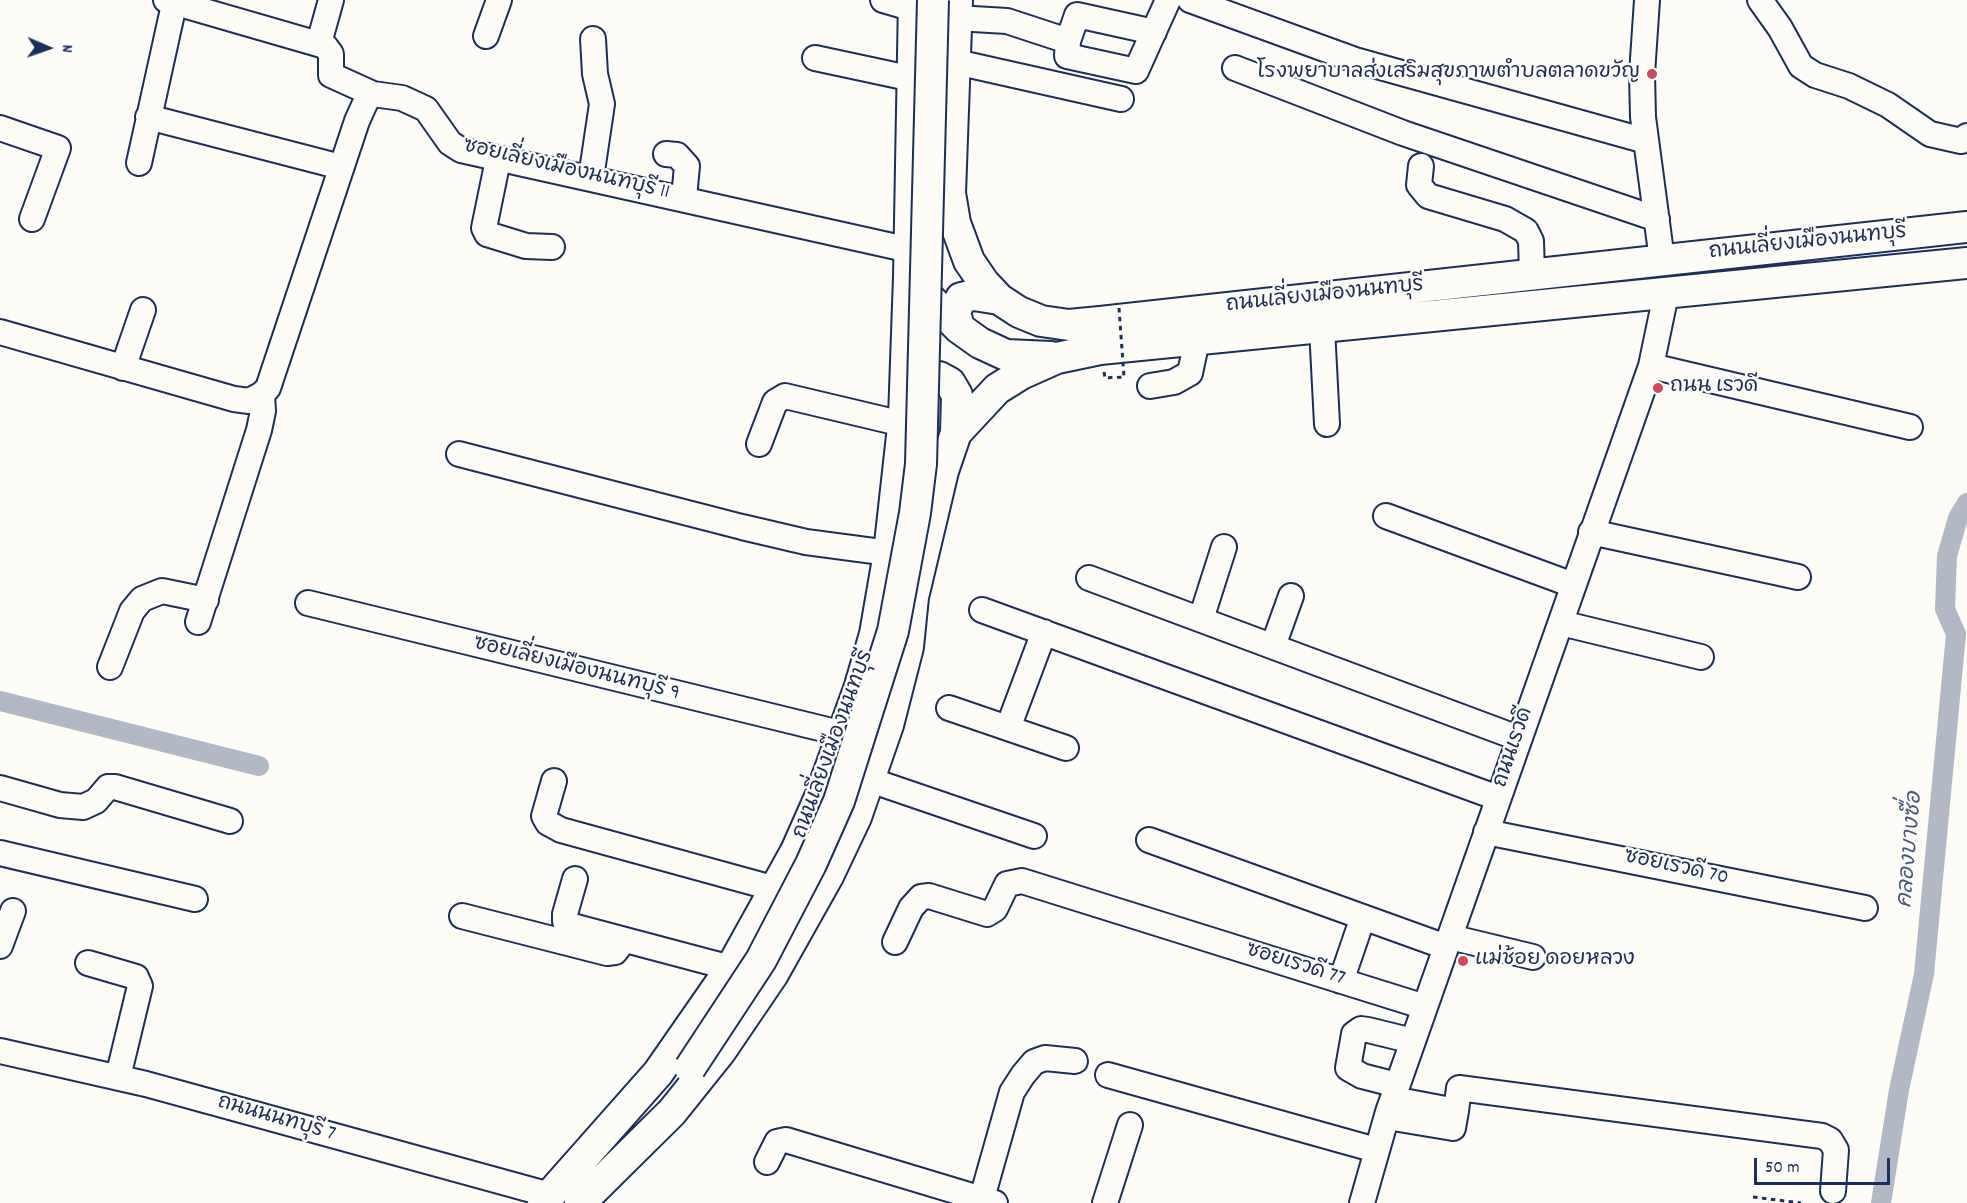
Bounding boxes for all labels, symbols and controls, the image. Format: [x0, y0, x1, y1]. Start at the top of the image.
north arrow [18, 18, 78, 78]
text: N [55, 44, 78, 53]
place label: โรงพยาบาลส่งเสริมสุขภาพตำบลตลาดขวัญ [1257, 61, 1640, 87]
marker: โรงพยาบาลส่งเสริมสุขภาพตำบลตลาดขวัญ [1645, 67, 1659, 81]
street label: ซอยเลี่ยงเมืองนนทบุรี 11 [460, 135, 672, 207]
street label: ถนนเลี่ยงเมืองนนทบุรี [1708, 221, 1908, 267]
street label: ถนนเลี่ยงเมืองนนทบุรี [1225, 274, 1425, 320]
place label: ถนน เรวดี [1670, 375, 1758, 401]
marker: ถนน เรวดี [1651, 381, 1665, 395]
street label: ซอยเลี่ยงเมืองนนทบุรี 9 [470, 632, 682, 708]
street label: ถนนเลี่ยงเมืองนนทบุรี [789, 647, 881, 843]
street label: ถนนเรวดี [1490, 705, 1540, 791]
water label: คลองบางซื่อ [1894, 791, 1930, 909]
street label: ซอยเรวดี 70 [1622, 846, 1730, 892]
street label: ซอยเรวดี 77 [1242, 939, 1348, 993]
place label: แม่ช้อย ดอยหลวง [1475, 948, 1635, 974]
marker: แม่ช้อย ดอยหลวง [1456, 954, 1470, 968]
street label: ถนนนนทบุรี 7 [214, 1091, 338, 1149]
scale bar [1757, 1146, 1894, 1184]
text: 50 m [1765, 1156, 1800, 1181]

